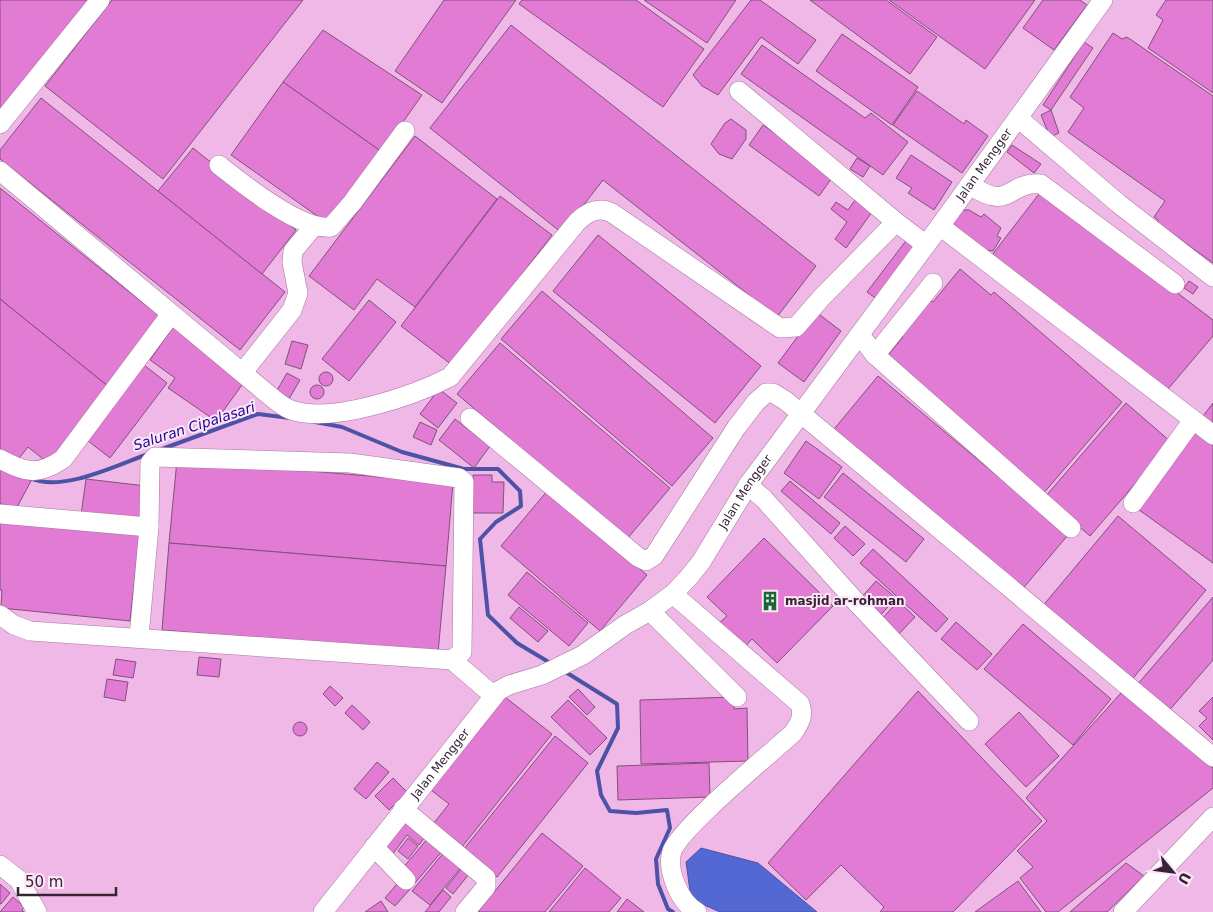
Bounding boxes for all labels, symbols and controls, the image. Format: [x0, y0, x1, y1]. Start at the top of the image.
street label: Jalan Mengger [953, 126, 1015, 205]
water label: Saluran Cipalasari [131, 399, 257, 453]
street label: Jalan Mengger [715, 452, 775, 532]
building icon: masjid ar-rohman [759, 590, 781, 612]
place label: masjid ar-rohman [785, 594, 905, 608]
street label: Jalan Mengger [408, 726, 473, 803]
north arrow [1148, 847, 1198, 897]
scale bar [18, 864, 115, 896]
text: U [1175, 869, 1194, 887]
text: 50 m [25, 873, 63, 891]

